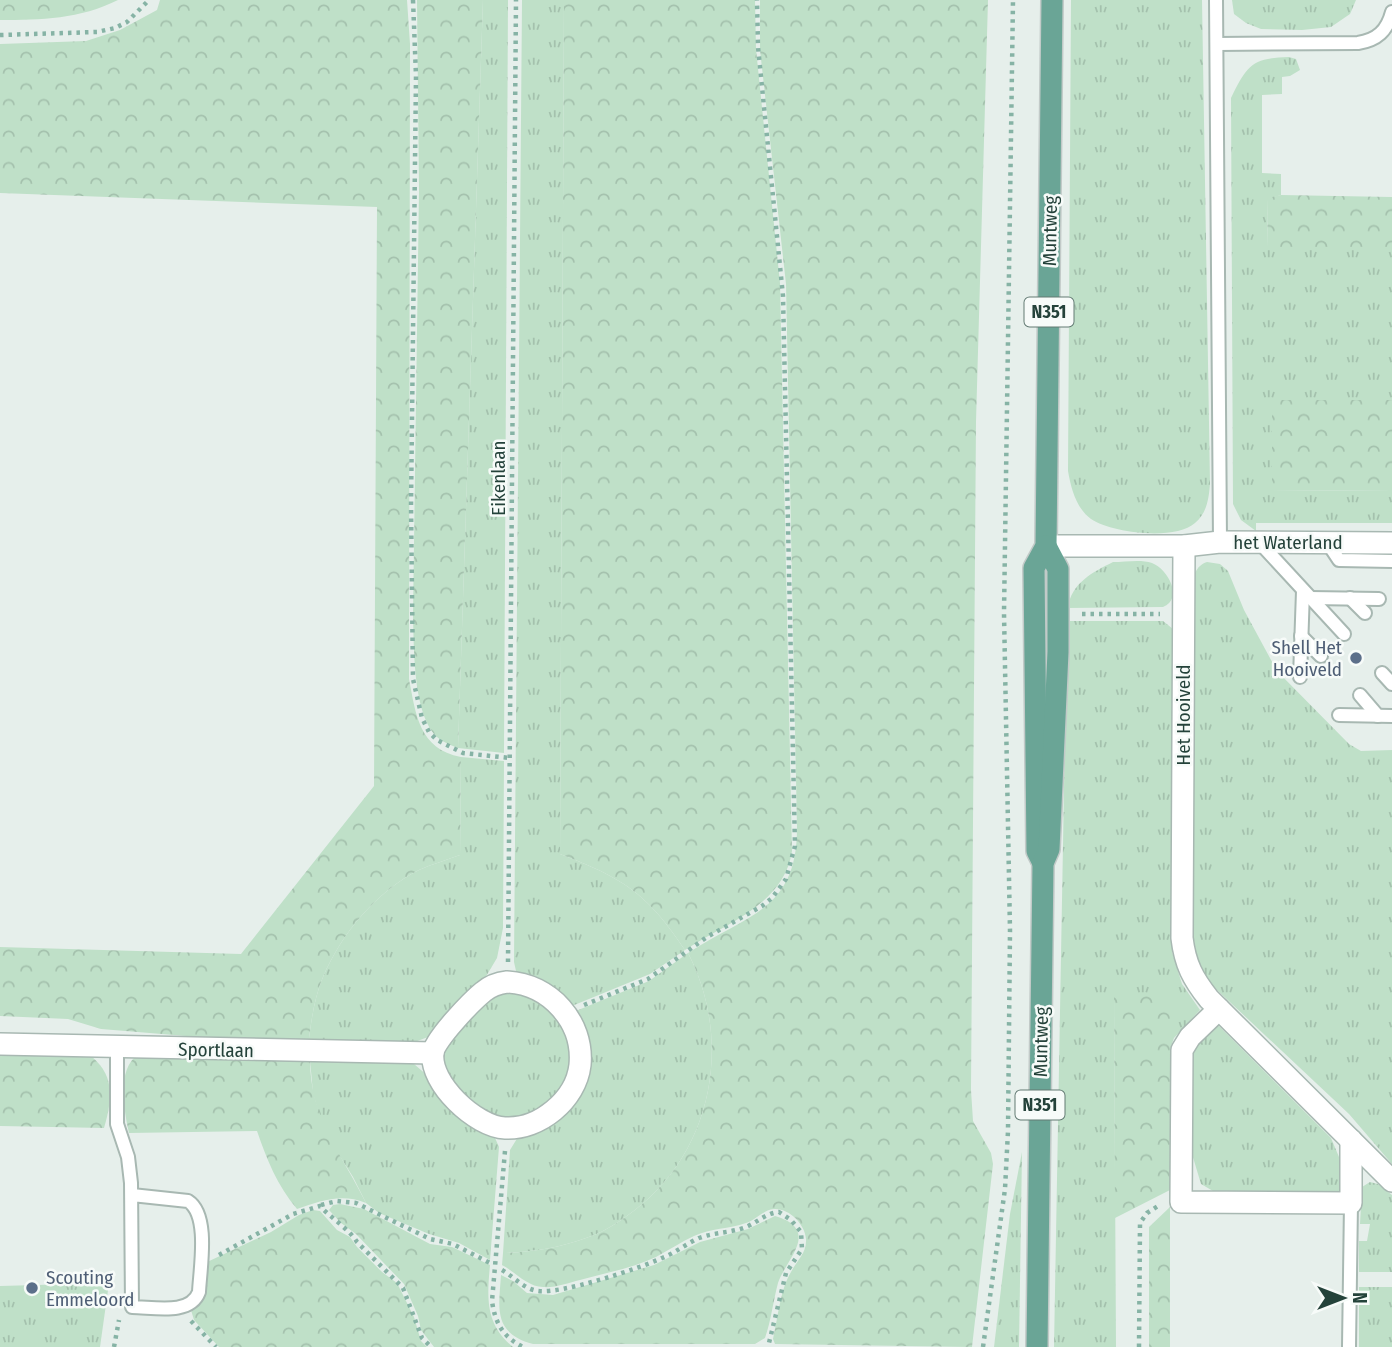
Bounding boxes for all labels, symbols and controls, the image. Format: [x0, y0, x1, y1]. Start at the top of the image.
street label: Muntweg [1038, 196, 1062, 266]
road number: N351 [1024, 298, 1074, 326]
street label: Eikenlaan [487, 440, 510, 516]
street label: het Waterland [1233, 531, 1343, 554]
place label: Shell Het Hooiveld [1272, 636, 1343, 681]
marker: Shell Het Hooiveld [1348, 650, 1364, 666]
street label: Het Hooiveld [1172, 665, 1195, 765]
street label: Muntweg [1029, 1007, 1053, 1077]
street label: Sportlaan [178, 1038, 254, 1062]
road number: N351 [1016, 1090, 1064, 1120]
north arrow [1308, 1263, 1378, 1333]
place label: Scouting Emmeloord [46, 1266, 135, 1311]
marker: Scouting Emmeloord [24, 1280, 40, 1296]
text: N [1348, 1292, 1371, 1304]

